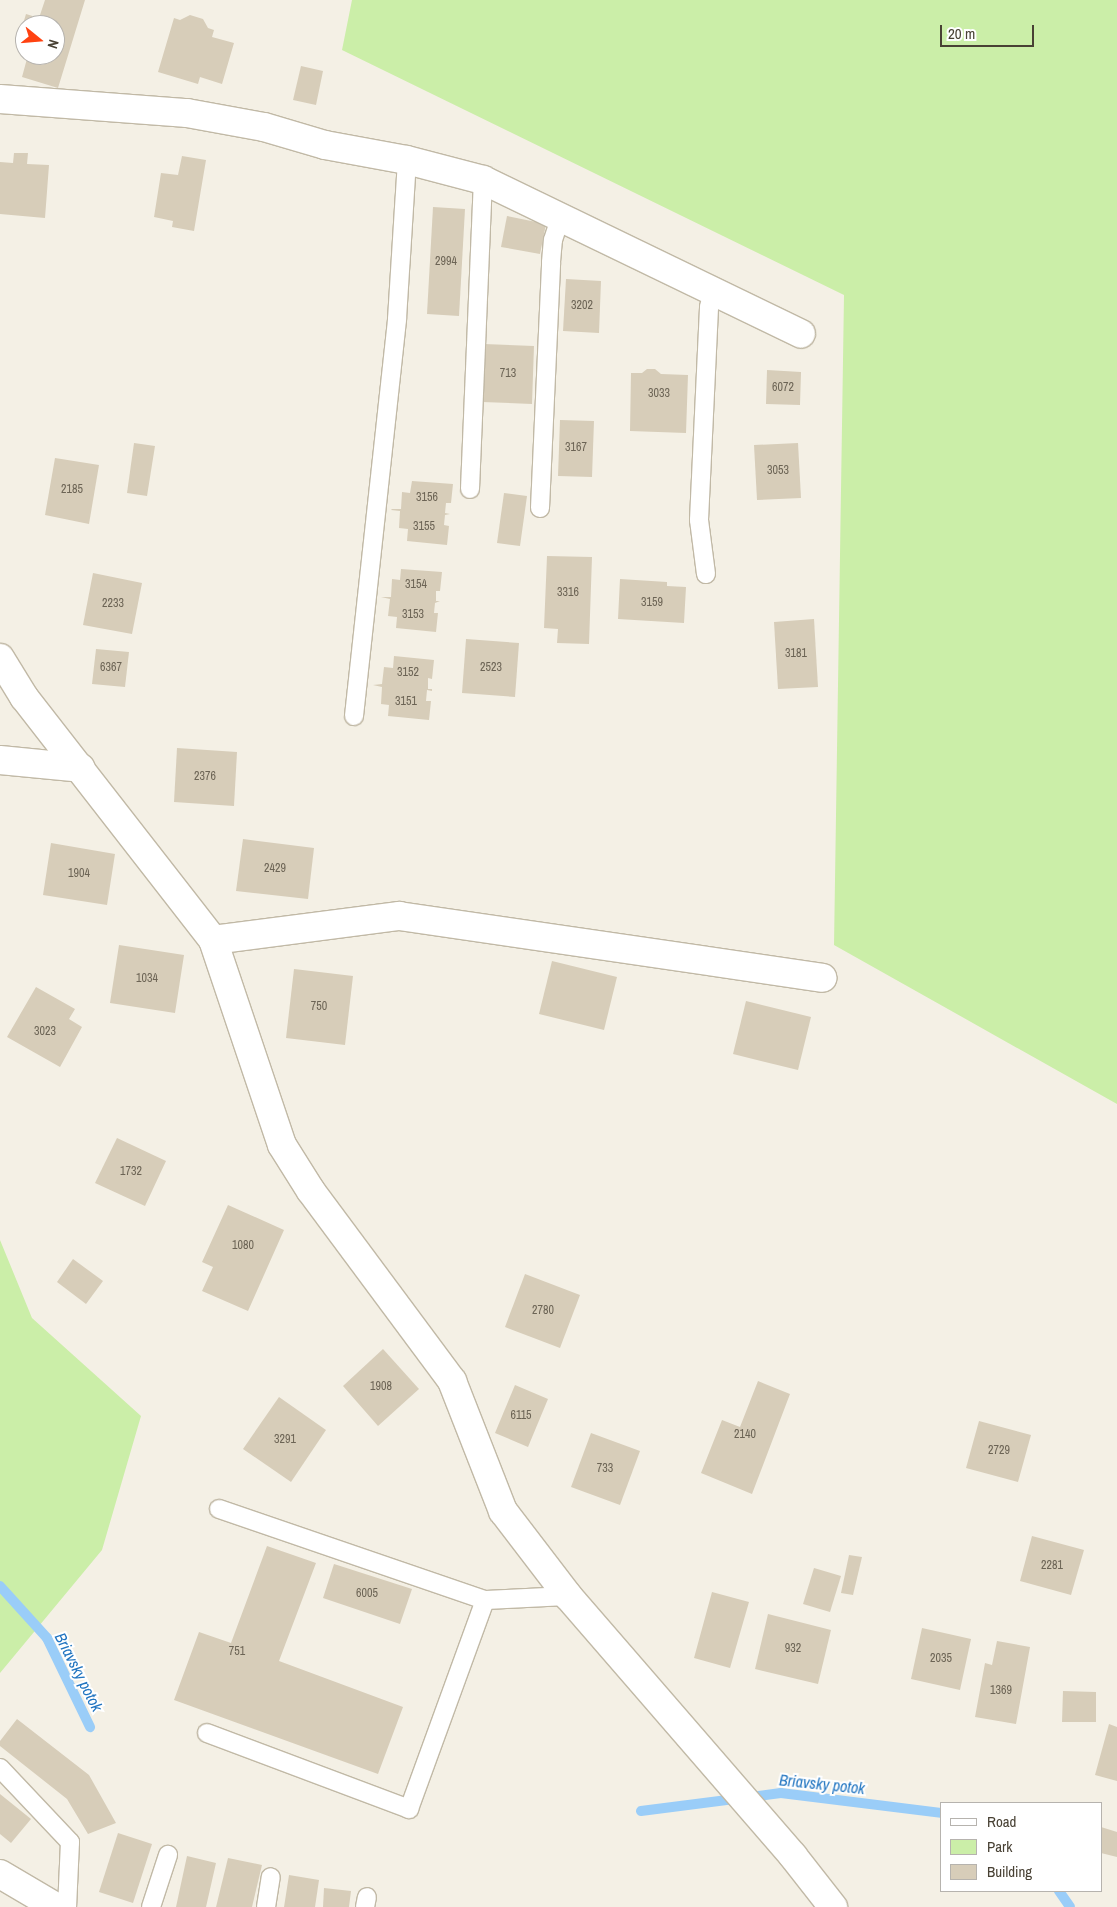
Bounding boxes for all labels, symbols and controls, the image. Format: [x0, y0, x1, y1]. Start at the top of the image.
north arrow [15, 15, 65, 65]
scale bar [942, 15, 1036, 47]
text: 20 m [948, 23, 975, 44]
text: N [44, 37, 63, 51]
house number: 2994 [435, 255, 457, 269]
house number: 3202 [571, 299, 593, 313]
house number: 713 [500, 367, 516, 381]
house number: 6072 [772, 381, 794, 395]
house number: 3033 [648, 387, 670, 401]
house number: 3167 [565, 441, 587, 455]
house number: 3053 [767, 464, 789, 478]
house number: 2185 [61, 483, 83, 497]
house number: 3156 [416, 491, 438, 505]
house number: 3155 [413, 520, 435, 534]
house number: 3154 [405, 578, 427, 592]
house number: 3316 [557, 586, 579, 600]
house number: 3159 [641, 596, 663, 610]
house number: 2233 [102, 597, 124, 611]
house number: 3153 [402, 608, 424, 622]
house number: 3181 [785, 647, 807, 661]
house number: 6367 [100, 661, 122, 675]
house number: 2523 [480, 661, 502, 675]
house number: 3152 [397, 666, 419, 680]
house number: 3151 [395, 695, 417, 709]
house number: 2376 [194, 770, 216, 784]
house number: 2429 [264, 862, 286, 876]
house number: 1904 [68, 867, 90, 881]
house number: 1034 [136, 972, 158, 986]
house number: 750 [311, 1000, 327, 1014]
house number: 3023 [34, 1025, 56, 1039]
house number: 1732 [120, 1165, 142, 1179]
house number: 1080 [232, 1239, 254, 1253]
house number: 2780 [532, 1304, 554, 1318]
house number: 1908 [370, 1380, 392, 1394]
house number: 6115 [510, 1409, 532, 1423]
house number: 2140 [734, 1428, 756, 1442]
house number: 3291 [274, 1433, 296, 1447]
house number: 2729 [988, 1444, 1010, 1458]
house number: 733 [597, 1462, 613, 1476]
house number: 2281 [1041, 1559, 1063, 1573]
house number: 6005 [356, 1587, 378, 1601]
water label: Briavsky potok [51, 1629, 107, 1715]
house number: 932 [785, 1642, 801, 1656]
house number: 751 [229, 1645, 245, 1659]
house number: 2035 [930, 1652, 952, 1666]
house number: 1369 [990, 1684, 1012, 1698]
water label: Briavsky potok [778, 1770, 866, 1798]
legend [940, 1802, 1102, 1892]
text: Road [987, 1811, 1016, 1832]
text: Park [987, 1836, 1012, 1857]
text: Building [987, 1861, 1032, 1882]

